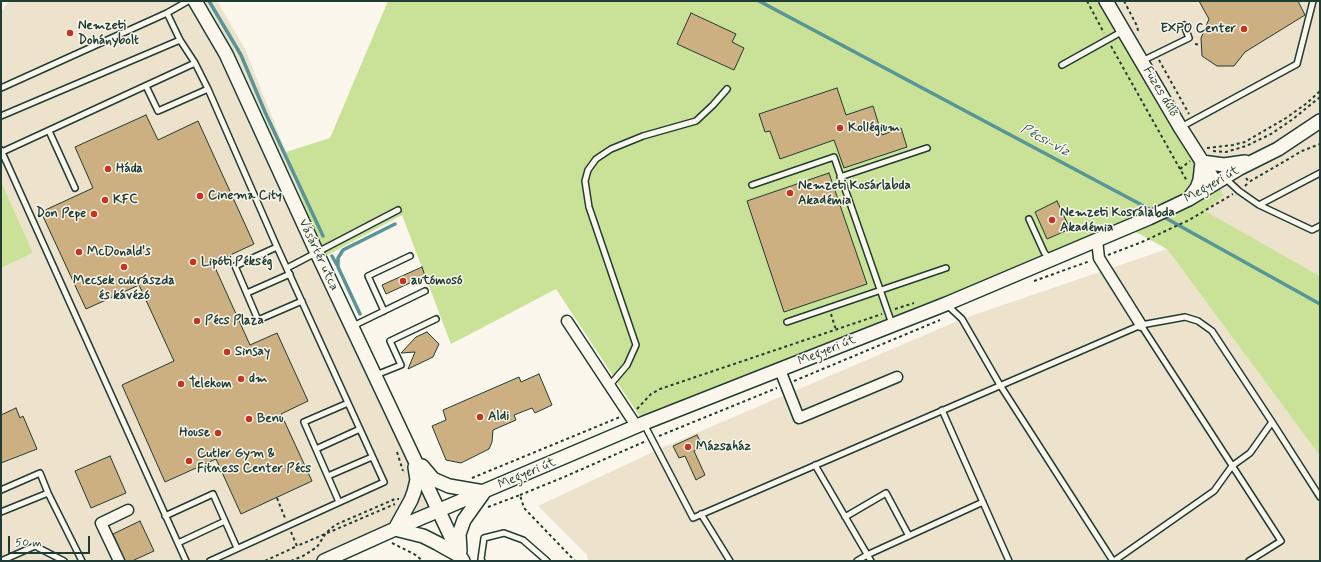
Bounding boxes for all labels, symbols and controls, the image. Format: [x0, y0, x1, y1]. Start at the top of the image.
place label: Nemzeti Dohánybolt [78, 18, 139, 49]
place label: EXPO Center [1160, 21, 1236, 37]
marker: EXPO Center [1239, 24, 1249, 34]
marker: Nemzeti Dohánybolt [65, 28, 75, 38]
street label: Füzes dűlő [1139, 64, 1181, 120]
place label: Kollégium [848, 120, 900, 136]
water label: Pécsi-víz [1018, 121, 1072, 161]
marker: Kollégium [835, 123, 845, 133]
place label: Háda [116, 161, 143, 177]
street label: Megyeri út [1182, 163, 1242, 207]
marker: Háda [103, 164, 113, 174]
place label: Nemzeti Kosárlabda Akadémia [798, 178, 911, 209]
place label: Cinema City [208, 188, 282, 204]
marker: Nemzeti Kosárlabda Akadémia [785, 188, 795, 198]
marker: Cinema City [195, 191, 205, 201]
place label: KFC [113, 192, 138, 208]
marker: KFC [100, 195, 110, 205]
place label: Nemzeti Kosrálabda Akadémia [1060, 205, 1175, 236]
place label: Don Pepe [36, 206, 86, 222]
marker: Don Pepe [89, 209, 99, 219]
marker: Nemzeti Kosrálabda Akadémia [1047, 215, 1057, 225]
street label: Vásártér utca [295, 217, 341, 293]
place label: McDonald's [87, 244, 151, 260]
marker: McDonald's [74, 247, 84, 257]
place label: Lipóti Pékség [201, 254, 272, 270]
marker: Lipóti Pékség [188, 257, 198, 267]
marker: Mecsek cukrászda és kávézó [119, 262, 129, 272]
place label: Mecsek cukrászda és kávézó [73, 273, 175, 304]
place label: autómosó [411, 273, 463, 289]
marker: autómosó [398, 276, 408, 286]
place label: Pécs Plaza [205, 313, 264, 329]
marker: Pécs Plaza [192, 316, 202, 326]
street label: Megyeri út [796, 332, 858, 370]
place label: Sinsay [235, 344, 270, 360]
marker: Sinsay [222, 347, 232, 357]
place label: dm [249, 371, 267, 387]
marker: dm [236, 374, 246, 384]
place label: Telekom [189, 376, 231, 392]
marker: Telekom [176, 379, 186, 389]
place label: Aldi [488, 409, 509, 425]
place label: Benu [257, 411, 283, 427]
marker: Aldi [475, 412, 485, 422]
marker: Benu [244, 414, 254, 424]
place label: House [179, 425, 210, 441]
marker: House [213, 428, 223, 438]
place label: Mázsaház [696, 439, 751, 455]
marker: Mázsaház [683, 442, 693, 452]
place label: Cutler Gym & Fitness Center Pécs [197, 446, 311, 477]
street label: Megyeri út [496, 455, 558, 493]
marker: Cutler Gym & Fitness Center Pécs [184, 456, 194, 466]
scale bar [10, 528, 92, 554]
text: 50 m [15, 535, 42, 551]

